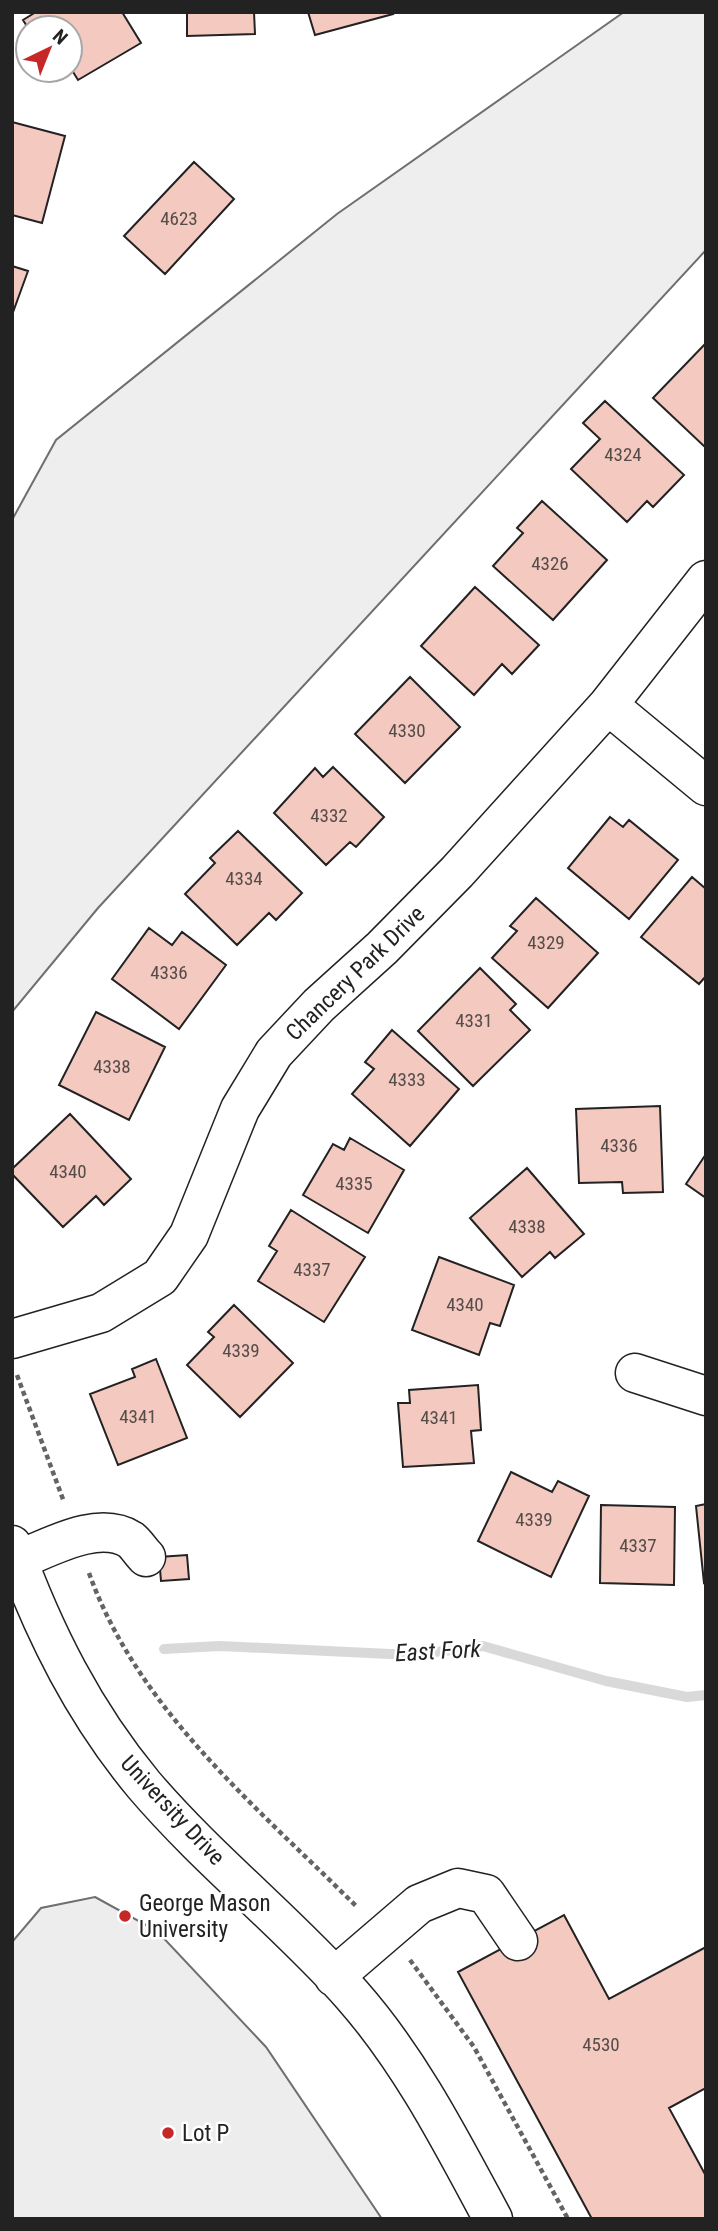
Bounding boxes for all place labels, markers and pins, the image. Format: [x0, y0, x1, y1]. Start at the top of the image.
place label: George Mason University [139, 1890, 271, 1943]
marker: George Mason University [117, 1908, 133, 1924]
place label: Lot P [182, 2120, 229, 2147]
marker: Lot P [160, 2125, 176, 2141]

